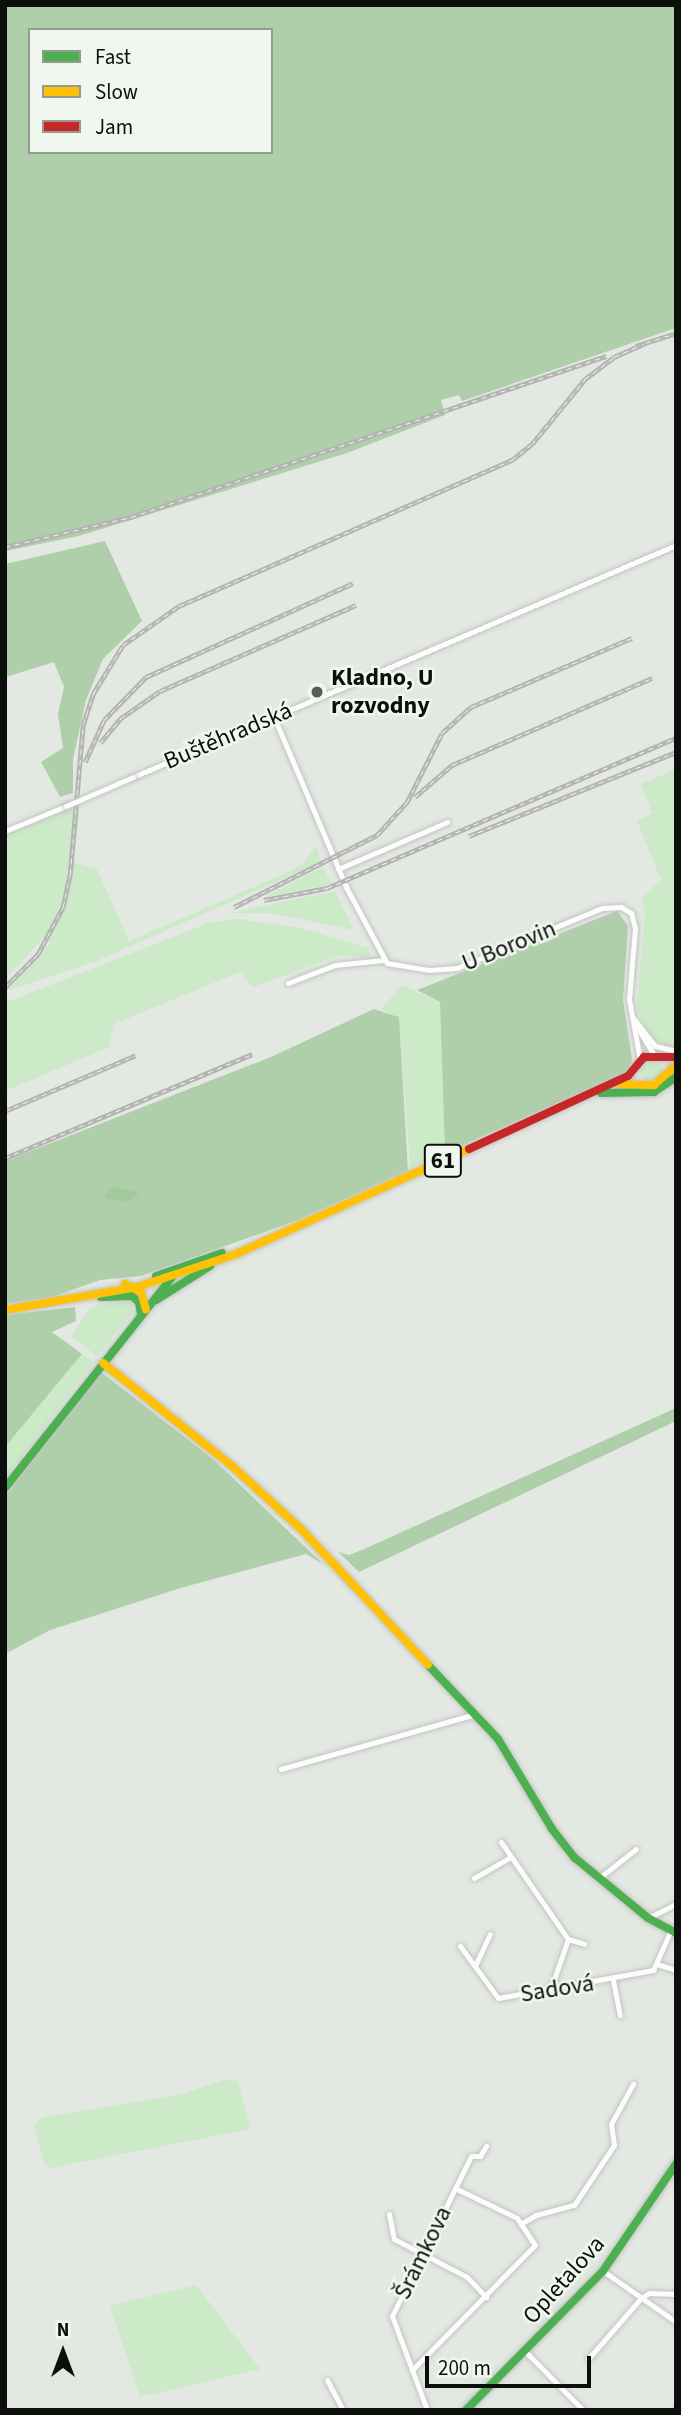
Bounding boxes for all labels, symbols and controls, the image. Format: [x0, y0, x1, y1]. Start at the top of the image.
legend [28, 28, 273, 154]
text: Fast [95, 42, 131, 72]
text: Slow [95, 77, 138, 107]
text: Jam [95, 112, 133, 142]
place label: Kladno, U rozvodny [331, 664, 434, 720]
marker: Kladno, U rozvodny [309, 684, 325, 700]
street label: Buštěhradská [160, 696, 296, 776]
street label: U Borovin [458, 914, 560, 978]
road number: 61 [424, 1142, 462, 1180]
street label: Sadová [518, 1969, 596, 2009]
street label: Šrámkova [388, 2202, 458, 2304]
street label: Opletalova [517, 2230, 611, 2330]
north arrow [28, 2317, 98, 2387]
text: N [57, 2317, 69, 2344]
scale bar [429, 2342, 595, 2386]
text: 200 m [438, 2353, 491, 2383]

